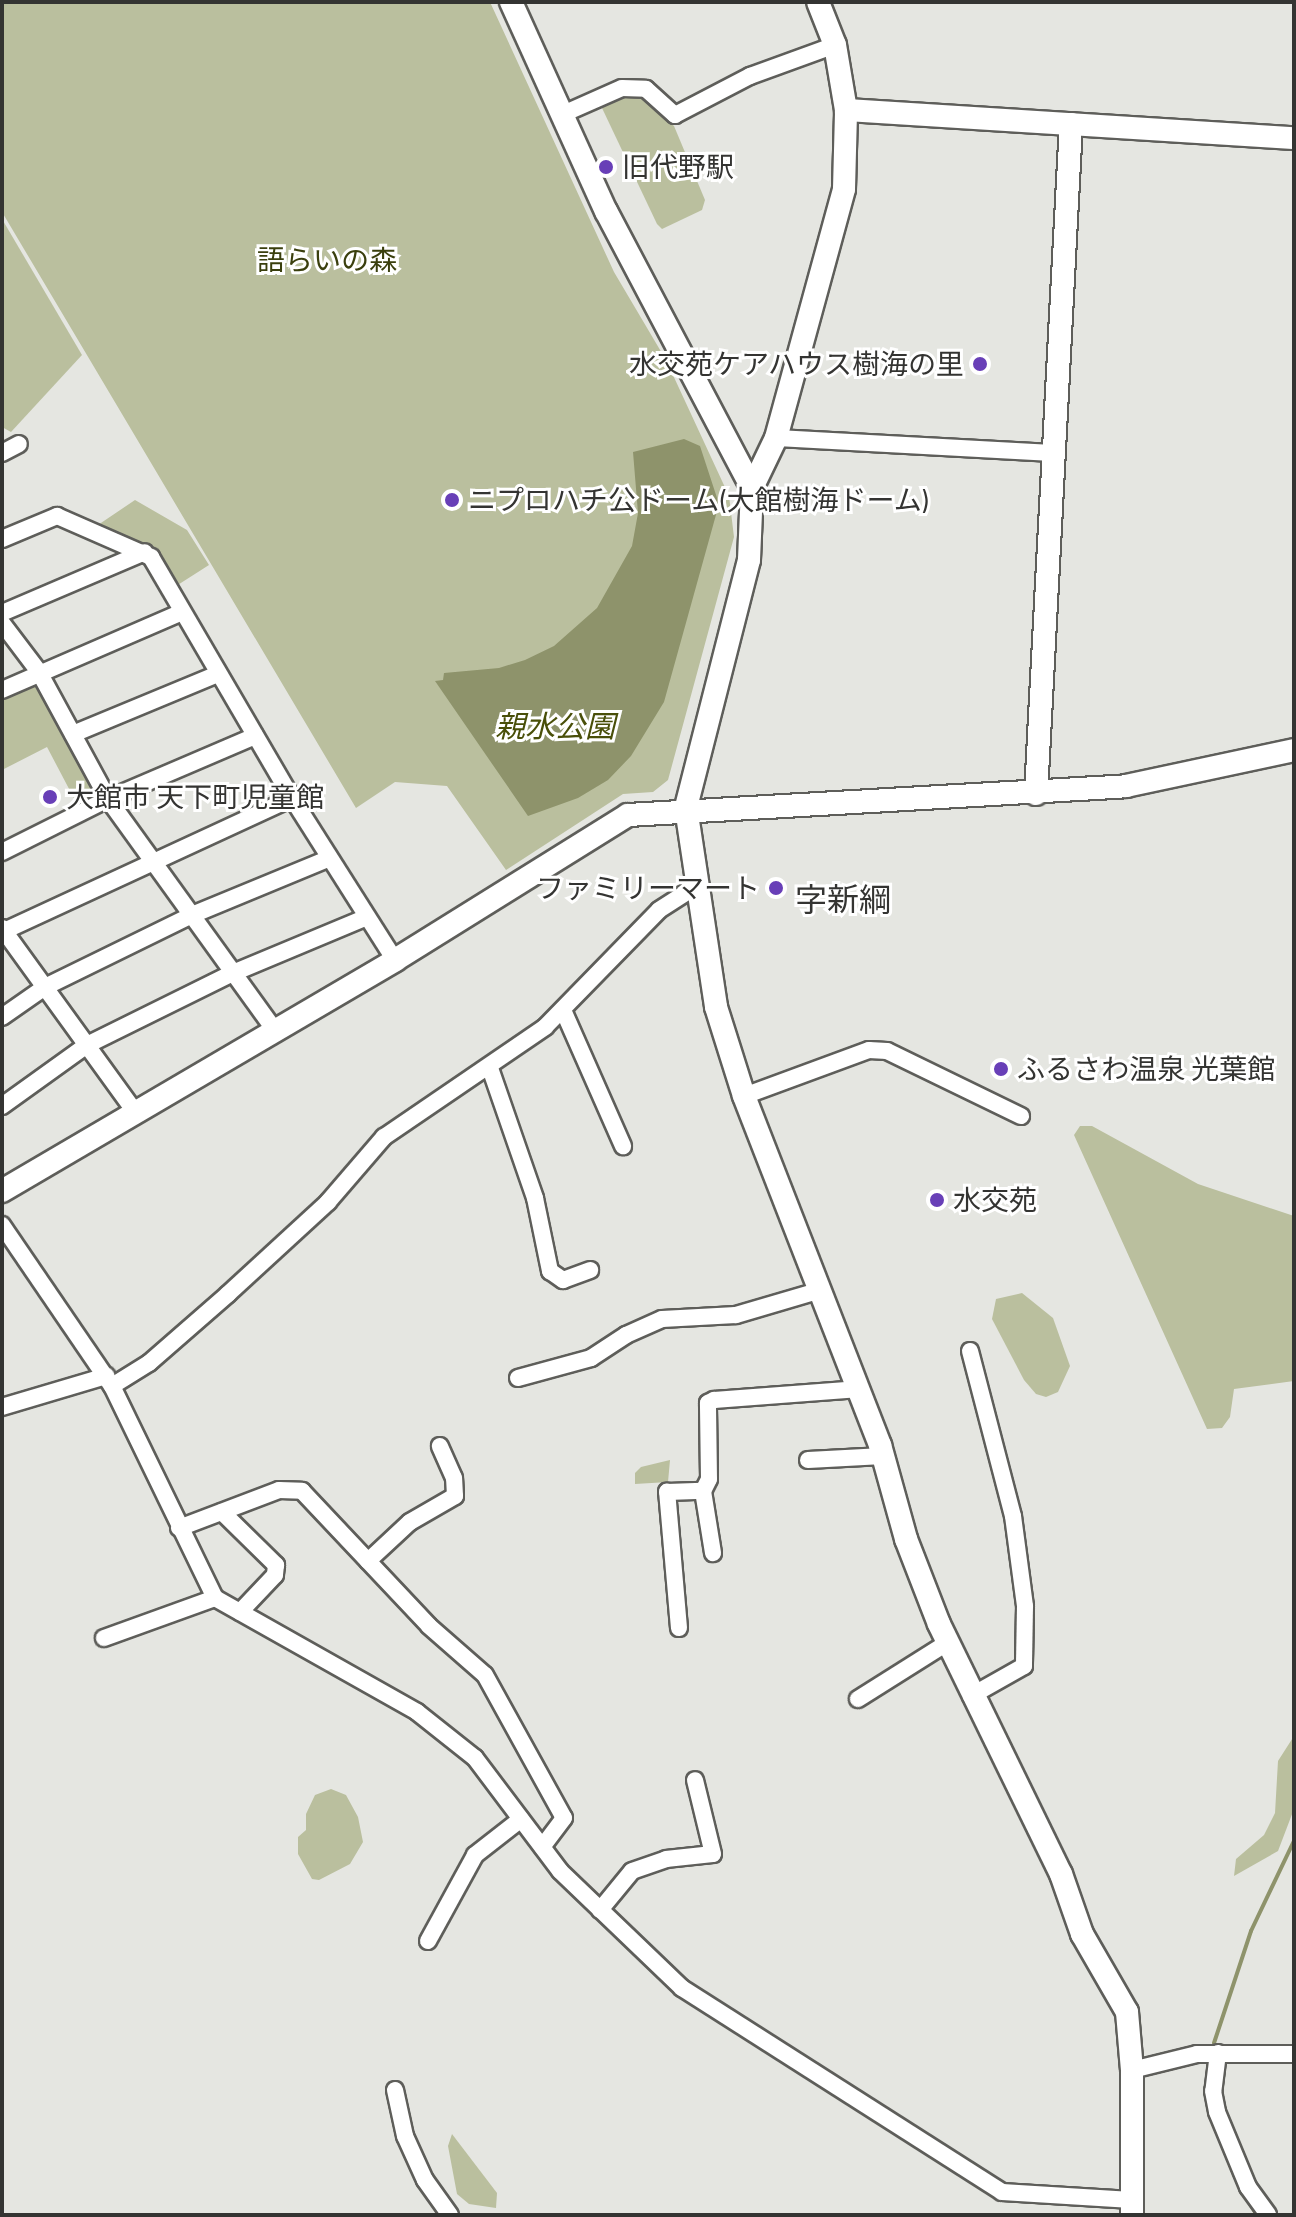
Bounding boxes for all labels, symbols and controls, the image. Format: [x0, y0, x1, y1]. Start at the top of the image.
place label: 旧代野駅 [622, 150, 734, 184]
marker: 旧代野駅 [597, 158, 615, 176]
park label: 語らいの森 [257, 243, 397, 277]
place label: 水交苑ケアハウス樹海の里 [628, 347, 964, 381]
marker: 水交苑ケアハウス樹海の里 [971, 355, 989, 373]
place label: ニプロハチ公ドーム(大館樹海ドーム) [468, 483, 931, 517]
marker: ニプロハチ公ドーム(大館樹海ドーム) [443, 491, 461, 509]
water label: 親水公園 [495, 708, 615, 744]
place label: 大館市 天下町児童館 [66, 780, 324, 814]
marker: 大館市 天下町児童館 [41, 788, 59, 806]
place label: ファミリーマート [536, 871, 760, 905]
marker: ファミリーマート [767, 879, 785, 897]
district label: 字新綱 [795, 880, 891, 918]
place label: ふるさわ温泉 光葉館 [1017, 1052, 1275, 1086]
marker: ふるさわ温泉 光葉館 [992, 1060, 1010, 1078]
place label: 水交苑 [953, 1183, 1037, 1217]
marker: 水交苑 [928, 1191, 946, 1209]

